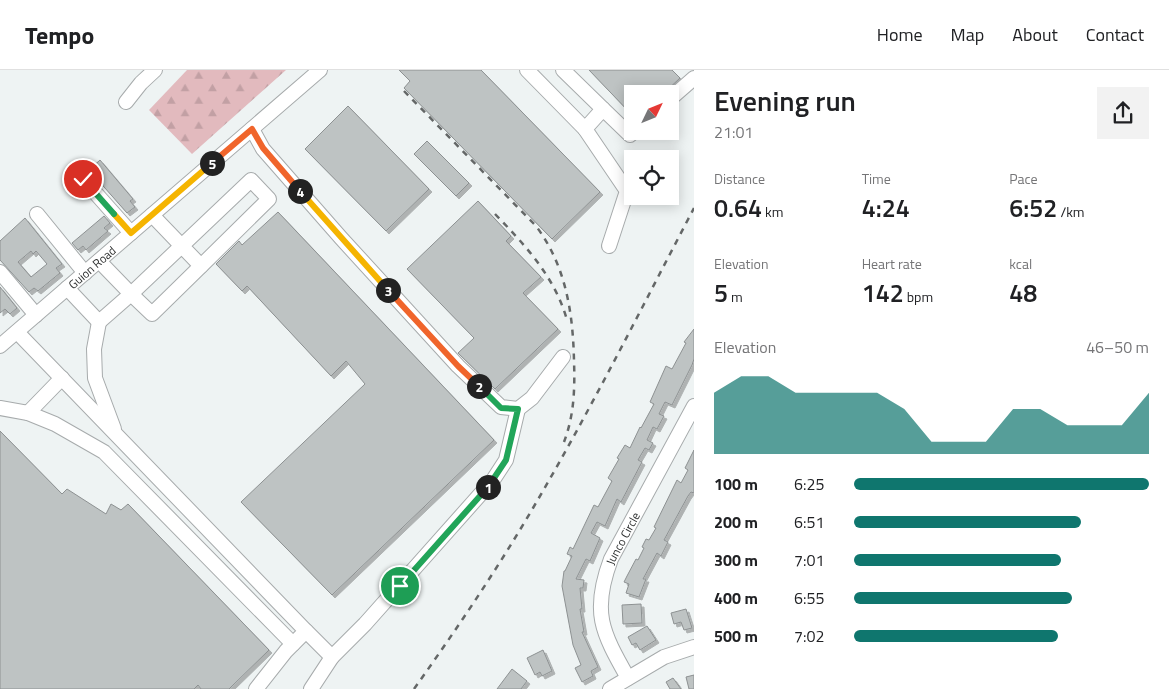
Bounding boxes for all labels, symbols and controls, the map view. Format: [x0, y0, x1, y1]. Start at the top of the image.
text: Tempo [25, 17, 94, 53]
text: Home [877, 21, 923, 48]
text: Map [951, 21, 984, 48]
text: About [1012, 21, 1058, 48]
text: Contact [1086, 21, 1144, 48]
text: Evening run [714, 79, 856, 122]
north arrow [624, 85, 679, 140]
map controls [624, 85, 679, 205]
button: share [1097, 87, 1149, 139]
text: 21:01 [714, 120, 753, 144]
pin: 5 [200, 150, 224, 176]
button: locate [624, 150, 679, 205]
text: 5 [209, 153, 216, 174]
pin [62, 158, 104, 200]
icon: check [69, 165, 97, 193]
text: Distance [714, 168, 765, 189]
text: Time [862, 168, 891, 189]
text: Pace [1009, 168, 1038, 189]
pin: 4 [288, 178, 312, 204]
text: 4 [297, 181, 304, 202]
text: 0.64 [714, 189, 762, 227]
text: 4:24 [862, 189, 910, 227]
text: 6:52 [1009, 189, 1057, 227]
text: km [762, 201, 783, 222]
text: /km [1057, 201, 1085, 222]
street label: Guion Road [64, 241, 120, 293]
text: Elevation [714, 253, 768, 274]
text: Heart rate [862, 253, 922, 274]
text: kcal [1009, 253, 1032, 274]
text: 5 [714, 274, 728, 312]
text: 142 [862, 274, 904, 312]
text: 48 [1009, 274, 1037, 312]
pin: 3 [376, 278, 400, 302]
text: 3 [385, 280, 392, 301]
text: m [728, 286, 743, 307]
text: bpm [904, 286, 933, 307]
text: Elevation [714, 335, 776, 359]
text: 46–50 m [1086, 335, 1149, 359]
pin: 2 [466, 374, 492, 398]
text: 2 [476, 376, 483, 397]
text: 100 m [714, 472, 758, 496]
text: 6:25 [794, 472, 824, 496]
pin: 1 [476, 474, 500, 500]
text: 1 [485, 477, 492, 498]
street label: Junco Circle [600, 508, 644, 567]
text: 200 m [714, 510, 758, 534]
text: 6:51 [794, 510, 824, 534]
text: 300 m [714, 548, 758, 572]
text: 7:01 [794, 548, 824, 572]
pin [379, 565, 421, 607]
icon: arrive [386, 572, 414, 600]
text: 400 m [714, 586, 758, 610]
text: 6:55 [794, 586, 824, 610]
text: 500 m [714, 624, 758, 648]
text: 7:02 [794, 624, 824, 648]

